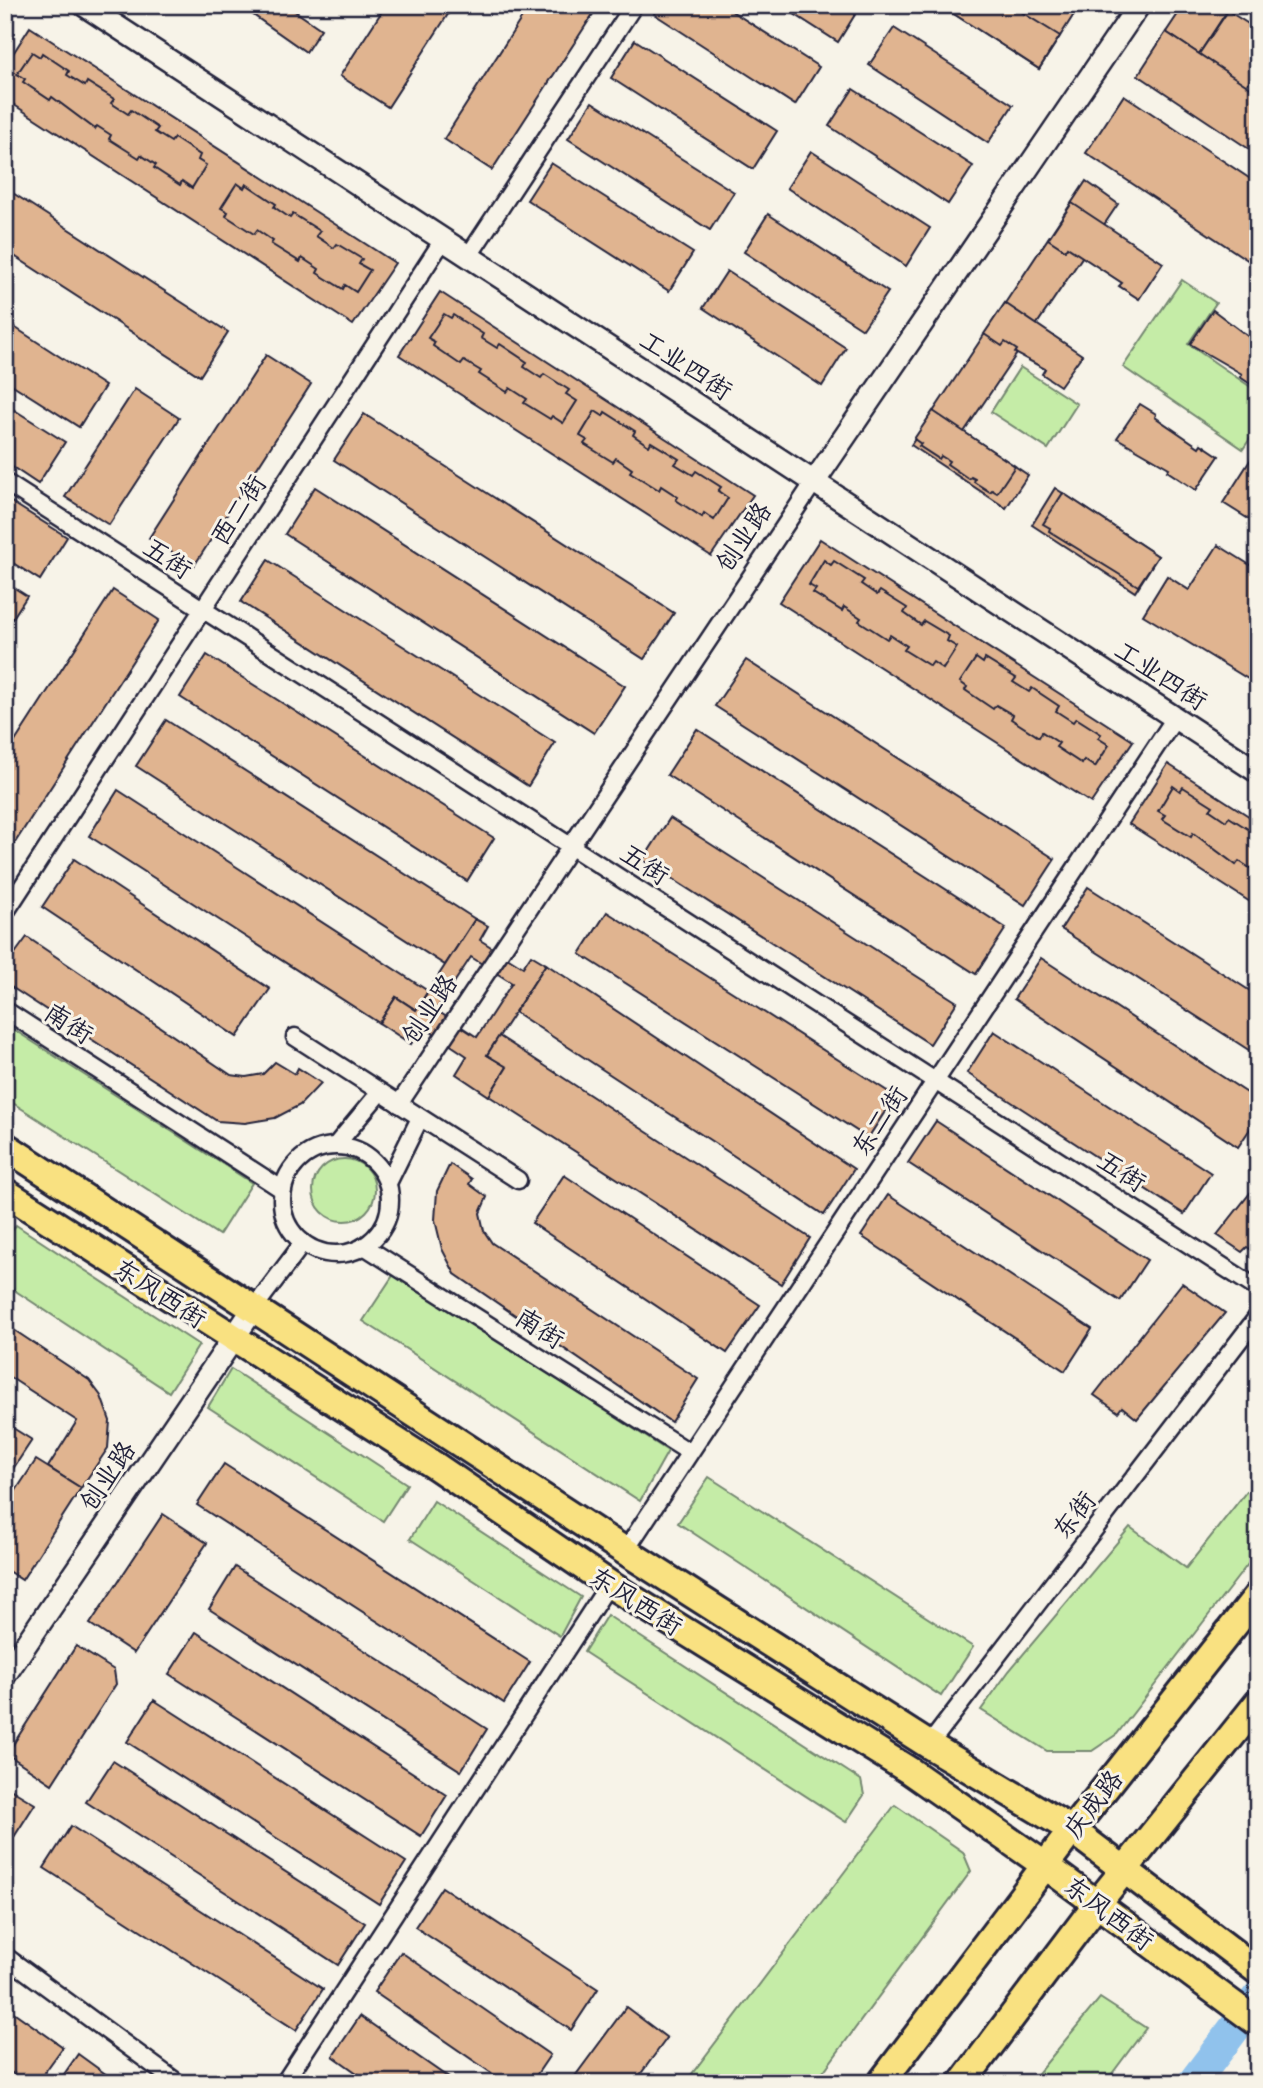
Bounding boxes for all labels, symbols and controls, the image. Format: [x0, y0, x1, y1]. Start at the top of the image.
street label: 工业四街 [634, 323, 738, 407]
street label: 西二街 [203, 469, 273, 551]
street label: 创业路 [708, 496, 778, 578]
street label: 五街 [137, 530, 199, 586]
street label: 工业四街 [1109, 633, 1213, 717]
street label: 五街 [614, 836, 676, 892]
street label: 创业路 [394, 968, 464, 1050]
street label: 南街 [38, 995, 100, 1051]
street label: 东二街 [844, 1080, 914, 1162]
street label: 五街 [1091, 1143, 1153, 1199]
street label: 东风西街 [108, 1251, 212, 1335]
street label: 南街 [509, 1301, 571, 1355]
street label: 创业路 [72, 1435, 142, 1517]
street label: 东街 [1045, 1485, 1103, 1545]
street label: 东风西街 [583, 1560, 689, 1642]
street label: 庆成路 [1056, 1763, 1130, 1845]
street label: 东风西街 [1058, 1869, 1160, 1957]

